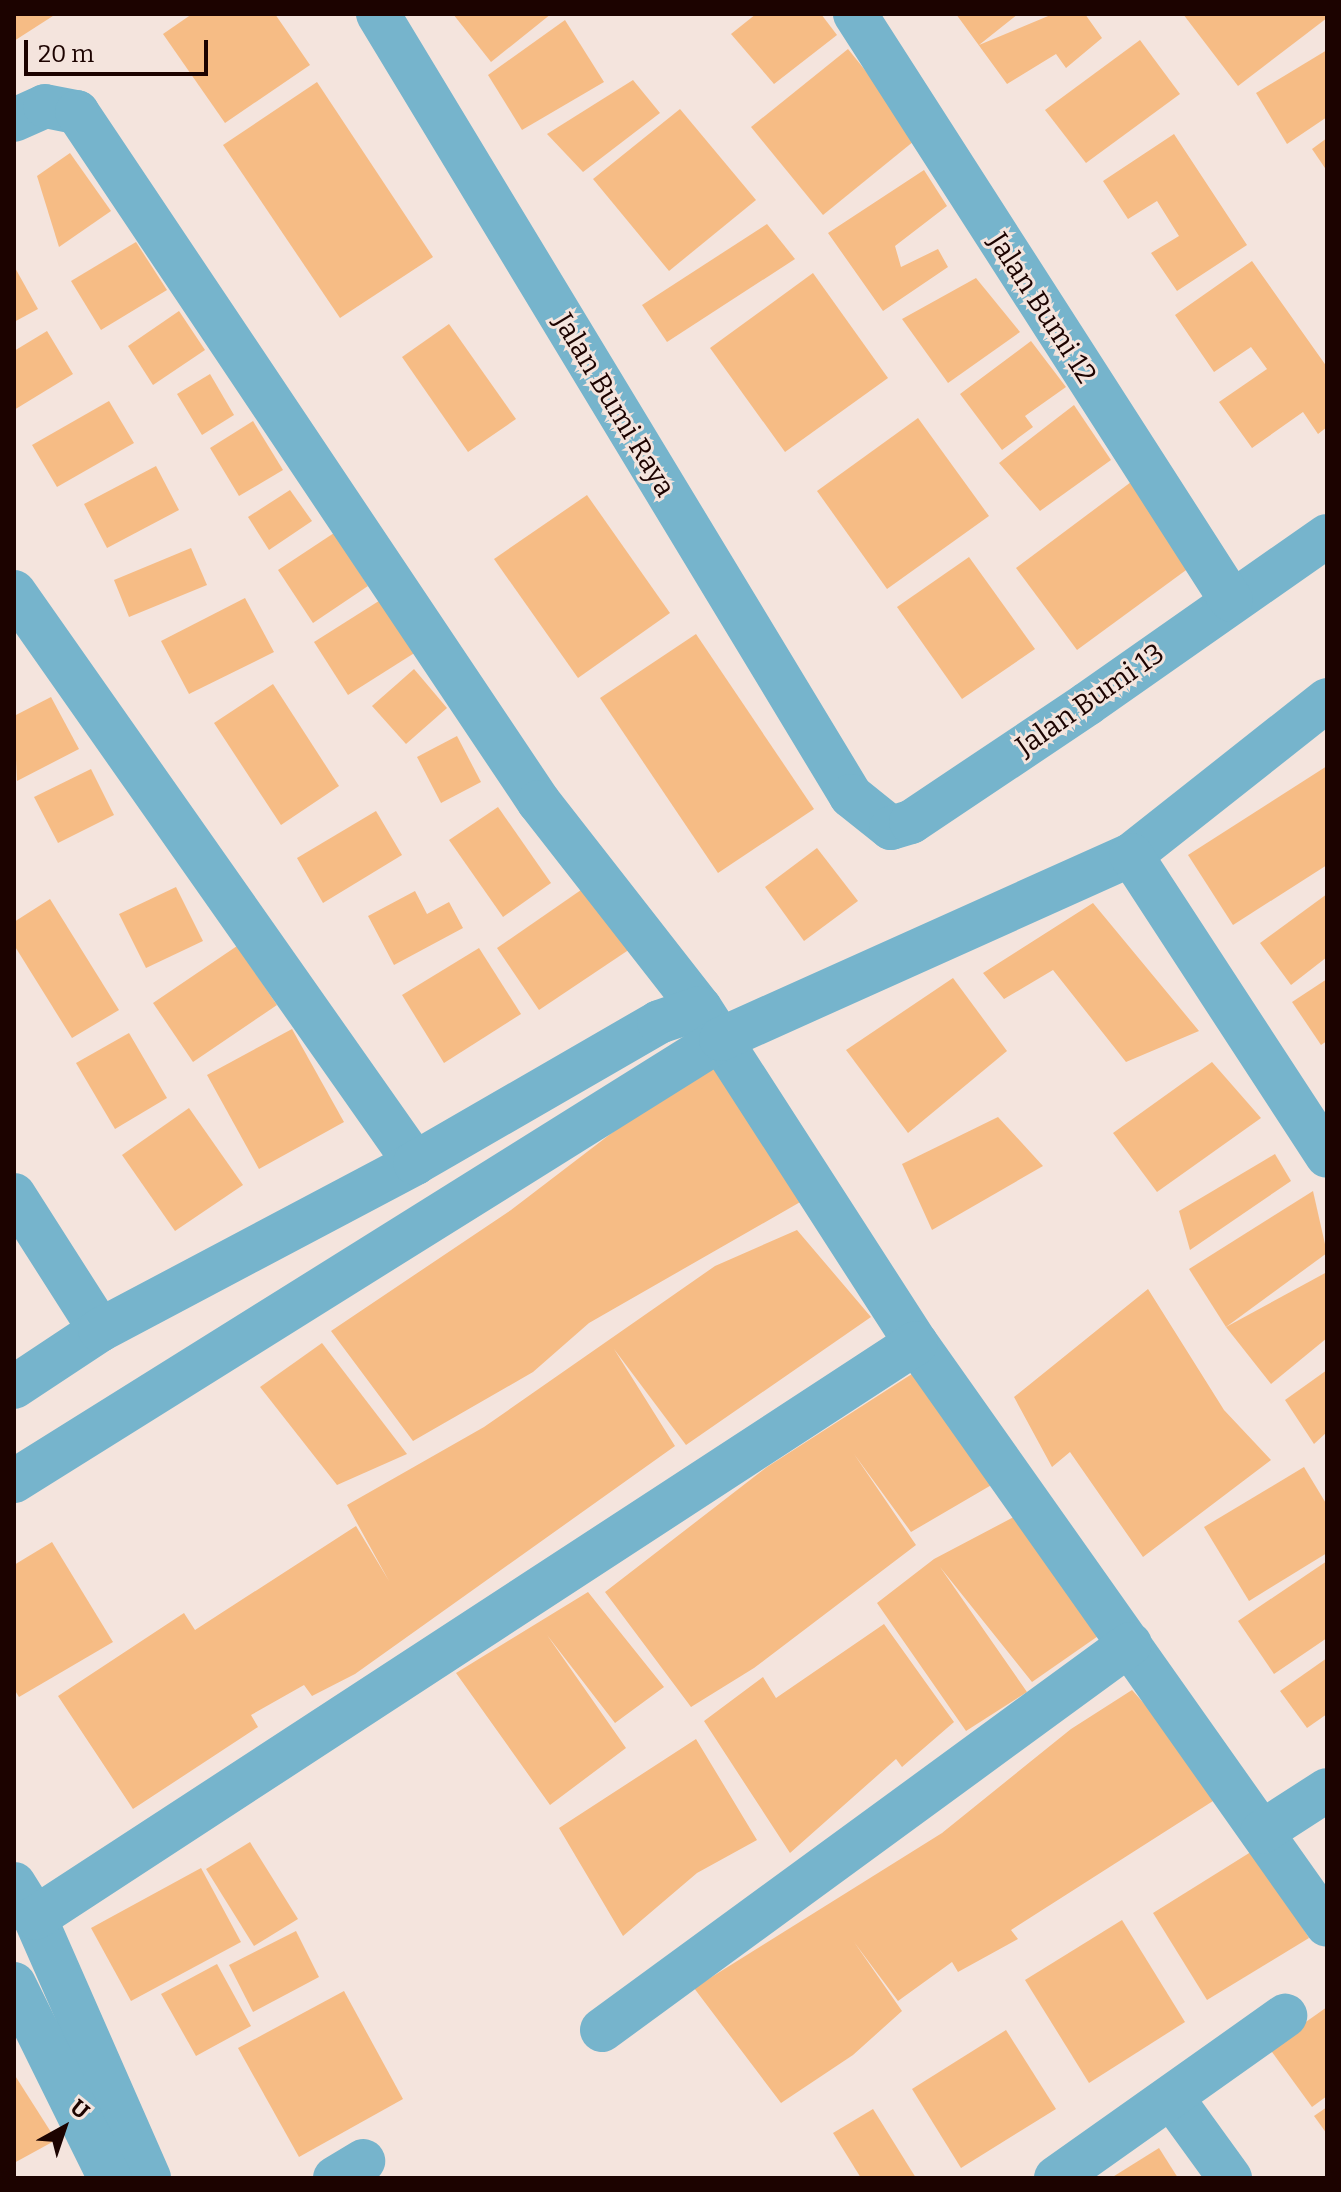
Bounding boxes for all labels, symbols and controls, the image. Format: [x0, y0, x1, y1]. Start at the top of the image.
scale bar [28, 24, 212, 74]
text: 20 m [38, 40, 94, 68]
street label: Jalan Bumi 12 [981, 227, 1103, 389]
street label: Jalan Bumi Raya [546, 307, 682, 503]
street label: Jalan Bumi 13 [1009, 637, 1171, 763]
north arrow [24, 2088, 104, 2168]
text: U [65, 2094, 95, 2125]

